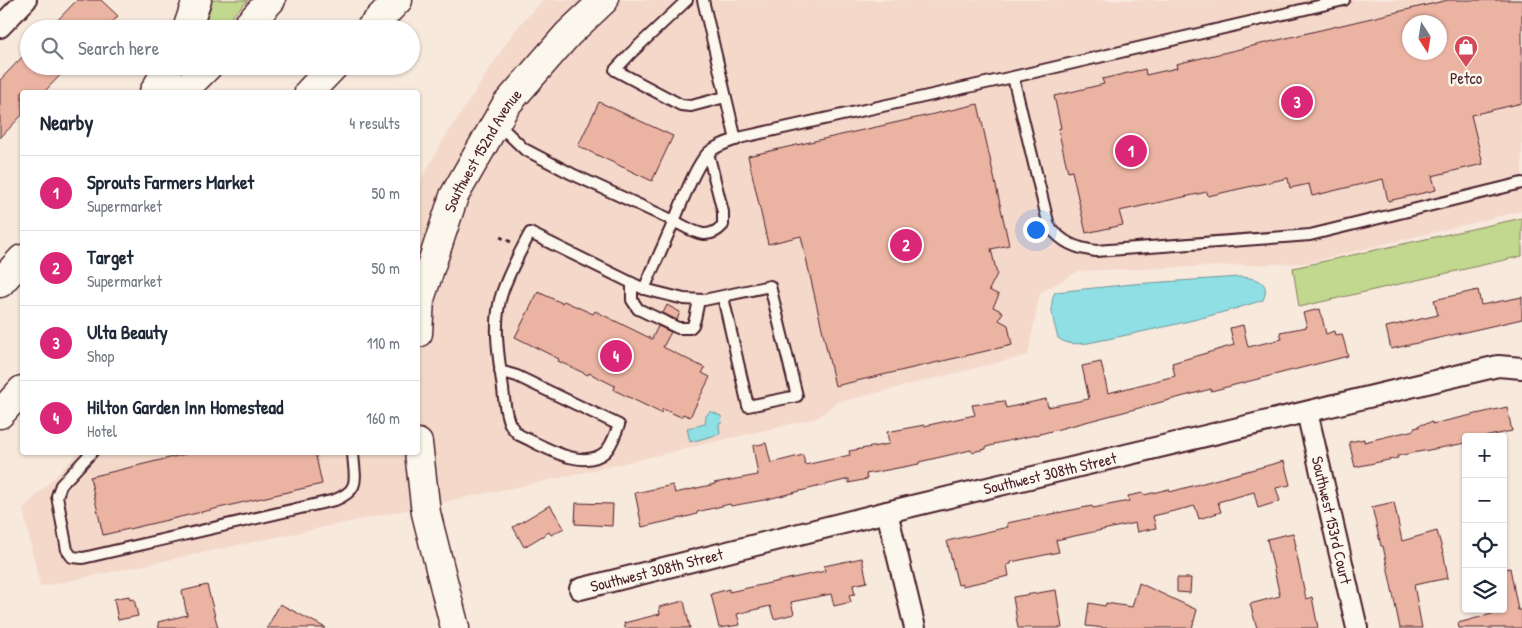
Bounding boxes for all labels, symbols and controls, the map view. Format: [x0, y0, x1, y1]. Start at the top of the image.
north arrow [1402, 15, 1447, 60]
search box [20, 20, 420, 75]
icon: search [38, 34, 66, 62]
shop icon: Petco [1453, 34, 1479, 68]
text: Search here [78, 35, 159, 61]
place label: Petco [1450, 67, 1483, 89]
street label: Southwest 152nd Avenue [438, 83, 527, 215]
pin: 3 [1281, 83, 1313, 121]
text: Nearby [40, 108, 93, 137]
text: 4 results [349, 112, 400, 134]
pin: 1 [1115, 132, 1147, 170]
text: Sprouts Farmers Market [87, 169, 254, 195]
text: 1 [53, 182, 59, 204]
text: 50 m [372, 182, 400, 204]
text: Supermarket [87, 195, 162, 217]
your location [1023, 217, 1049, 243]
pin: 2 [890, 226, 922, 264]
text: Target [87, 244, 133, 270]
text: 2 [52, 257, 60, 279]
text: 50 m [372, 257, 400, 279]
text: Supermarket [87, 270, 162, 292]
text: Ulta Beauty [87, 319, 168, 345]
text: 3 [52, 332, 60, 354]
text: 110 m [367, 332, 400, 354]
pin: 4 [600, 337, 632, 375]
text: Shop [87, 345, 114, 367]
text: Hilton Garden Inn Homestead [87, 394, 283, 420]
text: 4 [53, 407, 59, 429]
text: 160 m [366, 407, 400, 429]
text: Hotel [87, 420, 117, 442]
map controls [1462, 433, 1507, 613]
button: + [1462, 433, 1507, 478]
street label: Southwest 308th Street [981, 446, 1119, 500]
street label: Southwest 153rd Court [1307, 454, 1358, 587]
button: − [1462, 478, 1507, 523]
button: locate [1462, 523, 1507, 568]
street label: Southwest 308th Street [588, 542, 726, 597]
button: layers [1462, 568, 1507, 613]

